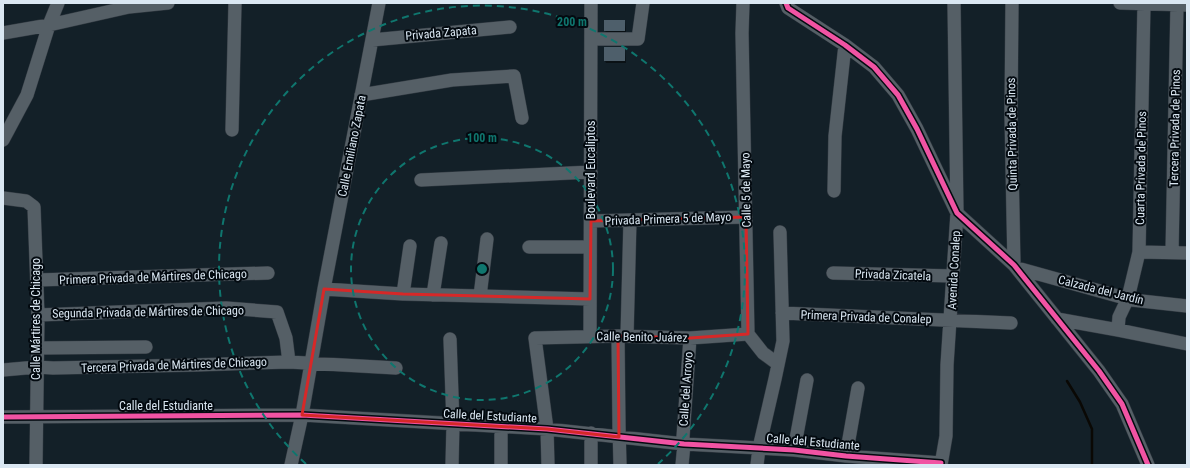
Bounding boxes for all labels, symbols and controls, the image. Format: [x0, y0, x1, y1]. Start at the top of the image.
text: 200 m [557, 15, 587, 29]
street label: Privada Zapata [405, 23, 477, 43]
street label: Tercera Privada de Pinos [1167, 69, 1183, 187]
street label: Quinta Privada de Pinos [1004, 77, 1020, 191]
street label: Calle Emiliano Zapata [335, 94, 369, 198]
street label: Cuarta Privada de Pinos [1133, 111, 1149, 225]
street label: Boulevard Eucaliptos [584, 120, 598, 220]
text: 100 m [467, 131, 497, 145]
street label: Calle 5 de Mayo [738, 152, 754, 228]
street label: Privada Primera 5 de Mayo [604, 210, 732, 228]
street label: Avenida Conalep [945, 230, 963, 310]
street label: Calle Mártires de Chicago [29, 258, 43, 380]
centre of rings [475, 262, 489, 276]
street label: Primera Privada de Mártires de Chicago [59, 267, 247, 287]
street label: Privada Zicatela [855, 267, 932, 283]
street label: Calzada del Jardín [1057, 273, 1145, 307]
street label: Segunda Privada de Mártires de Chicago [52, 303, 244, 321]
street label: Primera Privada de Conalep [800, 308, 932, 326]
street label: Calle Benito Juárez [596, 329, 688, 345]
street label: Calle del Arroyo [676, 351, 696, 427]
street label: Tercera Privada de Mártires de Chicago [81, 355, 267, 375]
street label: Calle del Estudiante [119, 399, 213, 413]
street label: Calle del Estudiante [443, 407, 538, 425]
street label: Calle del Estudiante [766, 431, 861, 453]

